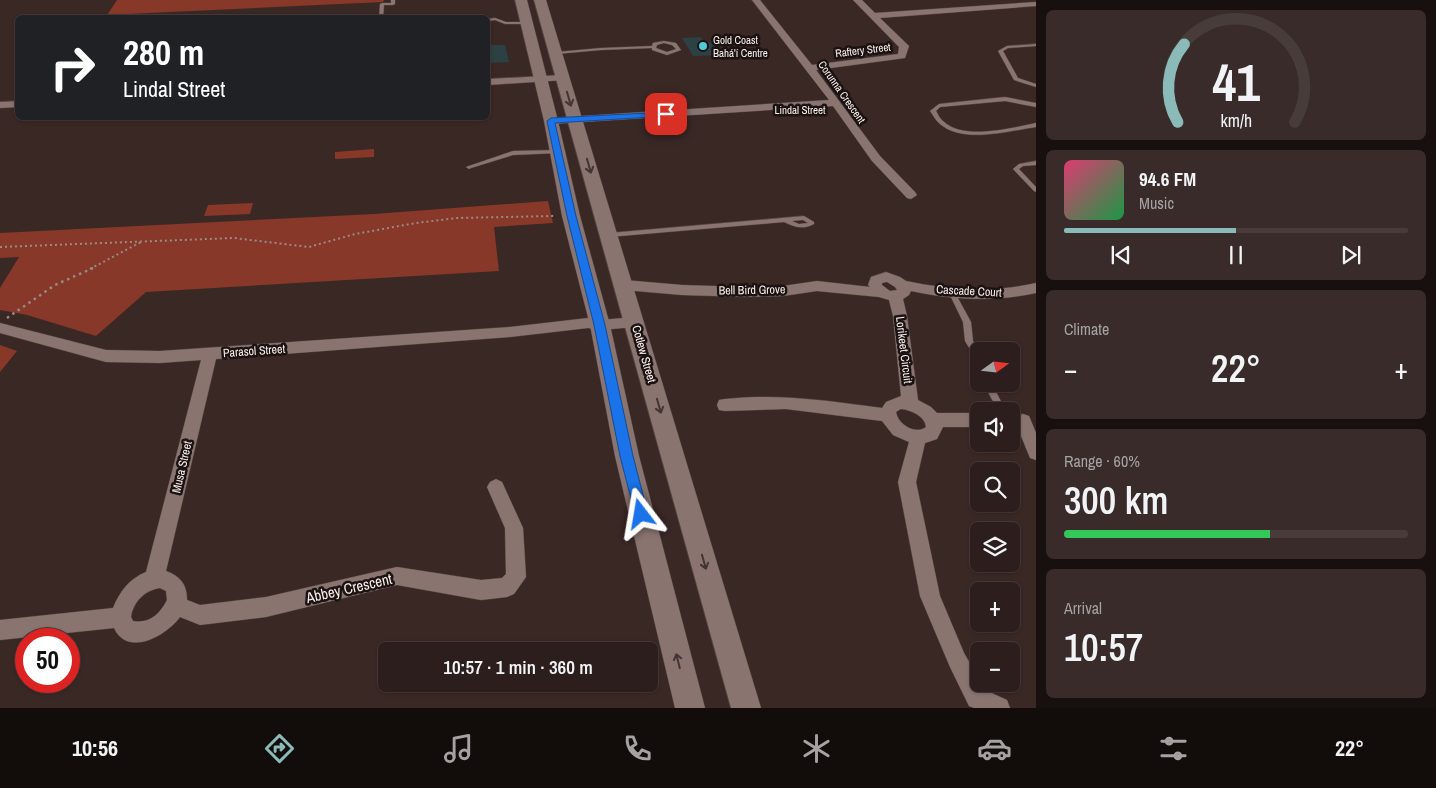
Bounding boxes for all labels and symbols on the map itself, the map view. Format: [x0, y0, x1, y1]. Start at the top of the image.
place label: Gold Coast Bahá'í Centre [713, 33, 768, 60]
marker: Gold Coast Bahá'í Centre [697, 40, 709, 52]
street label: Raftery Street [835, 40, 892, 60]
street label: Corunna Crescent [815, 58, 869, 126]
one-way arrow [565, 90, 575, 106]
pin [645, 93, 687, 135]
street label: Lindal Street [774, 103, 826, 117]
one-way arrow [585, 158, 595, 174]
street label: Bell Bird Grove [718, 281, 786, 299]
street label: Cascade Court [936, 281, 1002, 301]
street label: Lorikeet Circuit [892, 316, 916, 385]
street label: Cotlew Street [628, 323, 660, 385]
street label: Parasol Street [222, 341, 286, 361]
north arrow [970, 342, 1020, 392]
one-way arrow [655, 398, 665, 414]
street label: Musa Street [168, 439, 196, 495]
position arrow [614, 487, 666, 539]
one-way arrow [700, 554, 710, 570]
street label: Abbey Crescent [303, 568, 395, 608]
speed limit sign: 50 [15, 628, 80, 693]
one-way arrow [673, 653, 682, 669]

